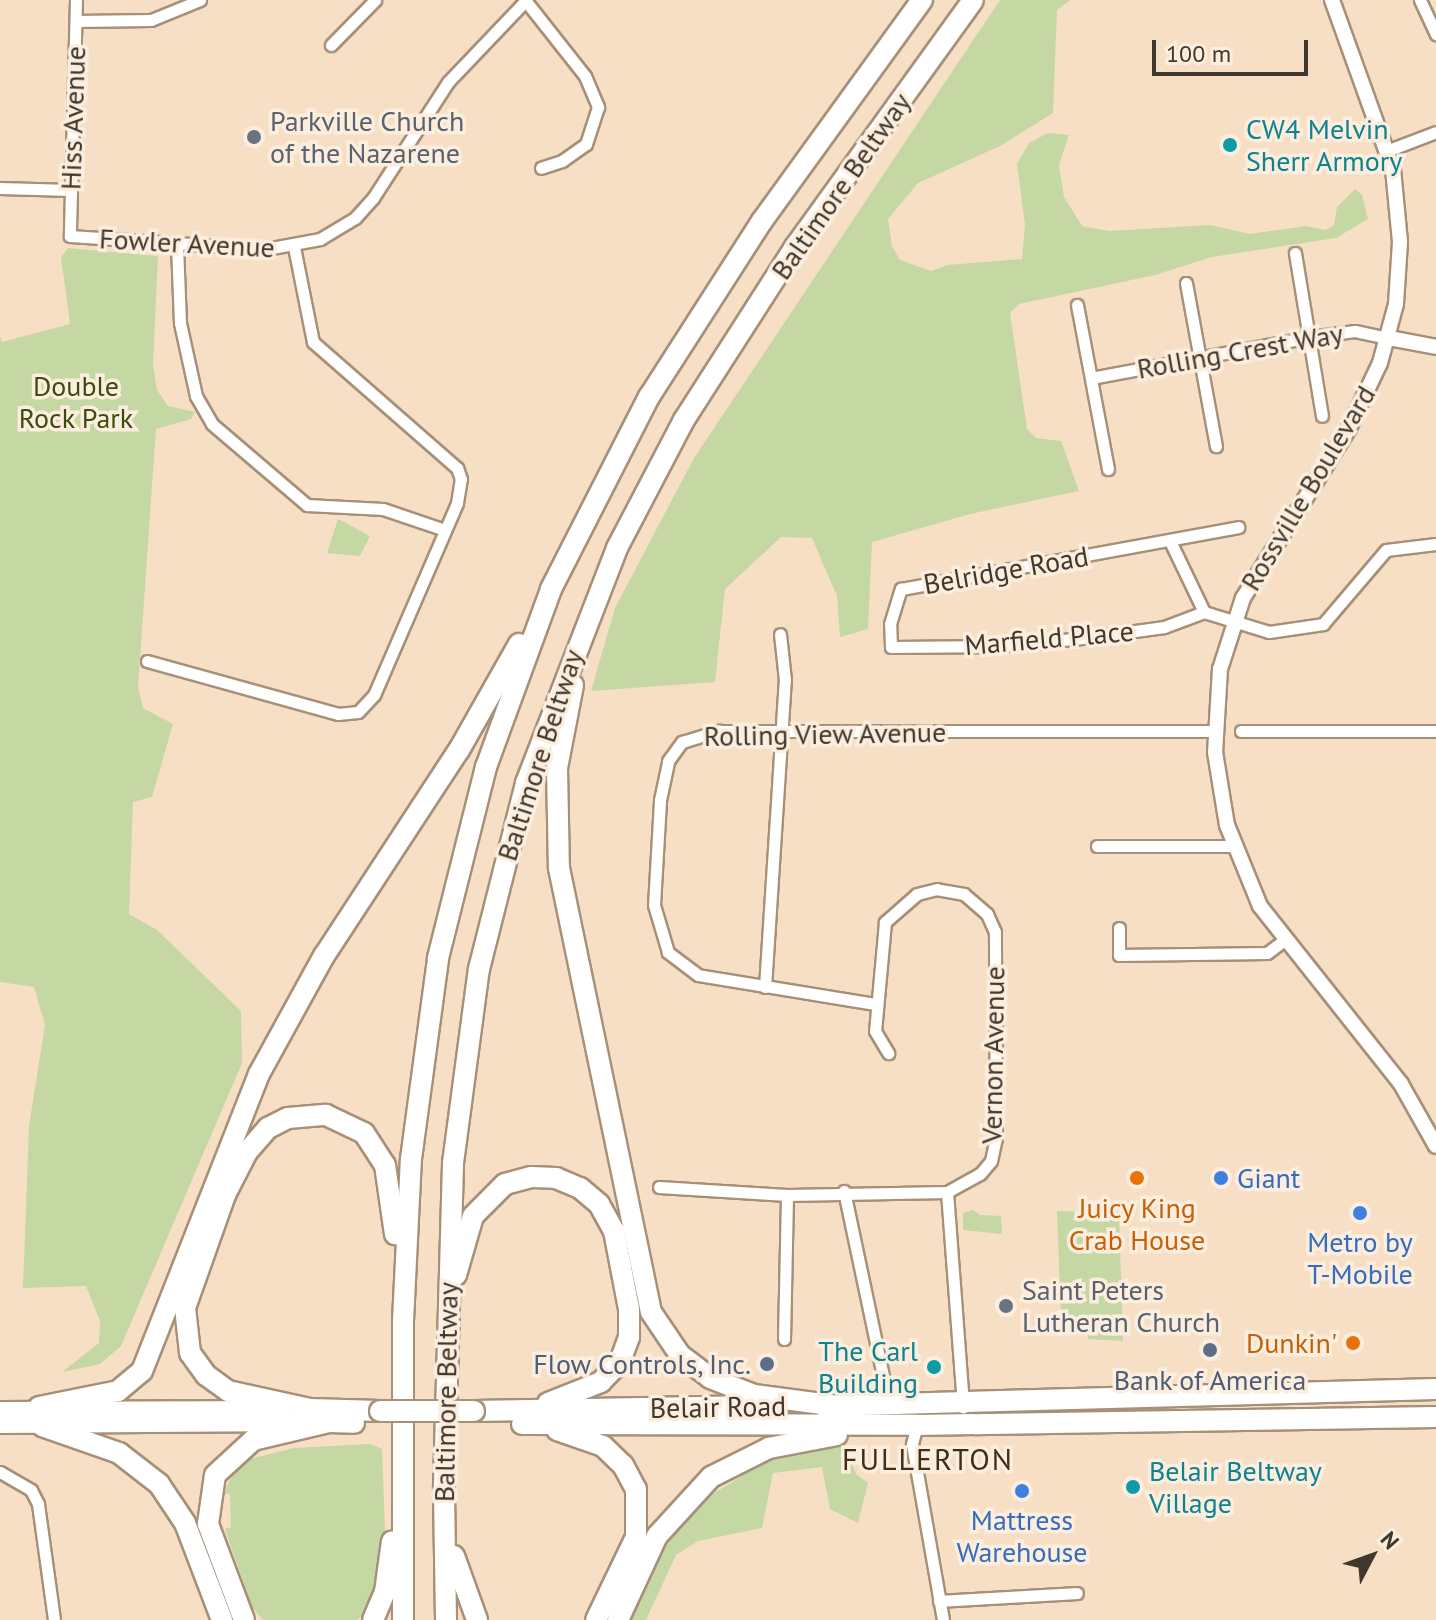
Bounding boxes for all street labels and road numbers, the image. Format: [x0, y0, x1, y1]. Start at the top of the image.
street label: Hiss Avenue [54, 45, 92, 191]
street label: Baltimore Beltway [764, 86, 918, 286]
street label: Fowler Avenue [98, 222, 276, 264]
street label: Rolling Crest Way [1134, 316, 1346, 386]
street label: Rossville Boulevard [1234, 379, 1382, 597]
street label: Belridge Road [921, 539, 1091, 601]
street label: Marfield Place [963, 614, 1135, 662]
street label: Baltimore Beltway [490, 645, 590, 865]
street label: Rolling View Avenue [702, 715, 948, 753]
street label: Vernon Avenue [975, 965, 1011, 1145]
street label: Baltimore Beltway [427, 1282, 465, 1502]
street label: Belair Road [650, 1389, 786, 1425]

